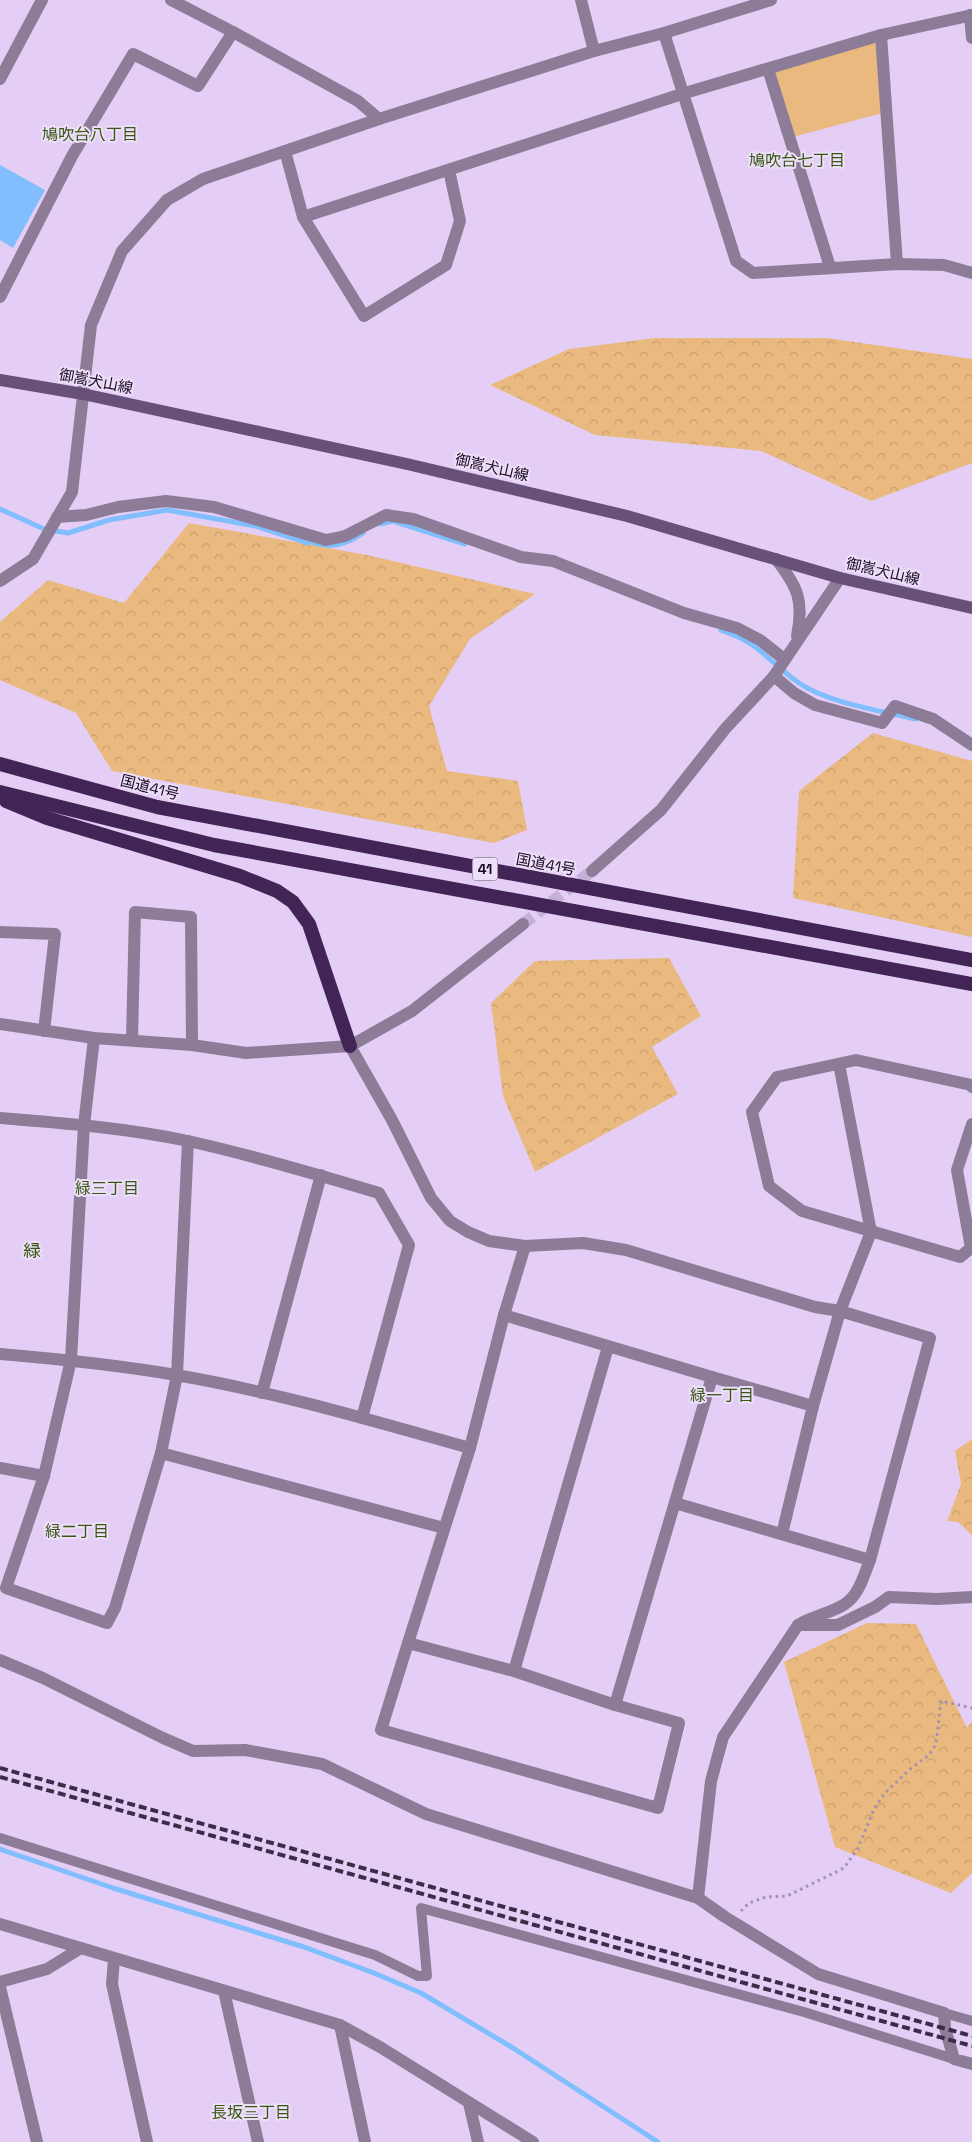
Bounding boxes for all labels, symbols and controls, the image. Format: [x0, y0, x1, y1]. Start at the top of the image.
district label: 鳩吹台八丁目 [42, 124, 138, 145]
district label: 鳩吹台七丁目 [749, 150, 845, 171]
street label: 御嵩犬山線 [57, 365, 135, 397]
street label: 御嵩犬山線 [453, 449, 531, 485]
street label: 御嵩犬山線 [844, 553, 922, 589]
street label: 国道41号 [118, 770, 182, 804]
street label: 国道41号 [515, 849, 577, 879]
road number: 41 [472, 858, 498, 881]
district label: 緑三丁目 [75, 1178, 139, 1199]
district label: 緑 [23, 1239, 41, 1262]
district label: 緑一丁目 [690, 1385, 754, 1406]
district label: 緑二丁目 [45, 1521, 109, 1542]
district label: 長坂三丁目 [211, 2102, 291, 2123]

